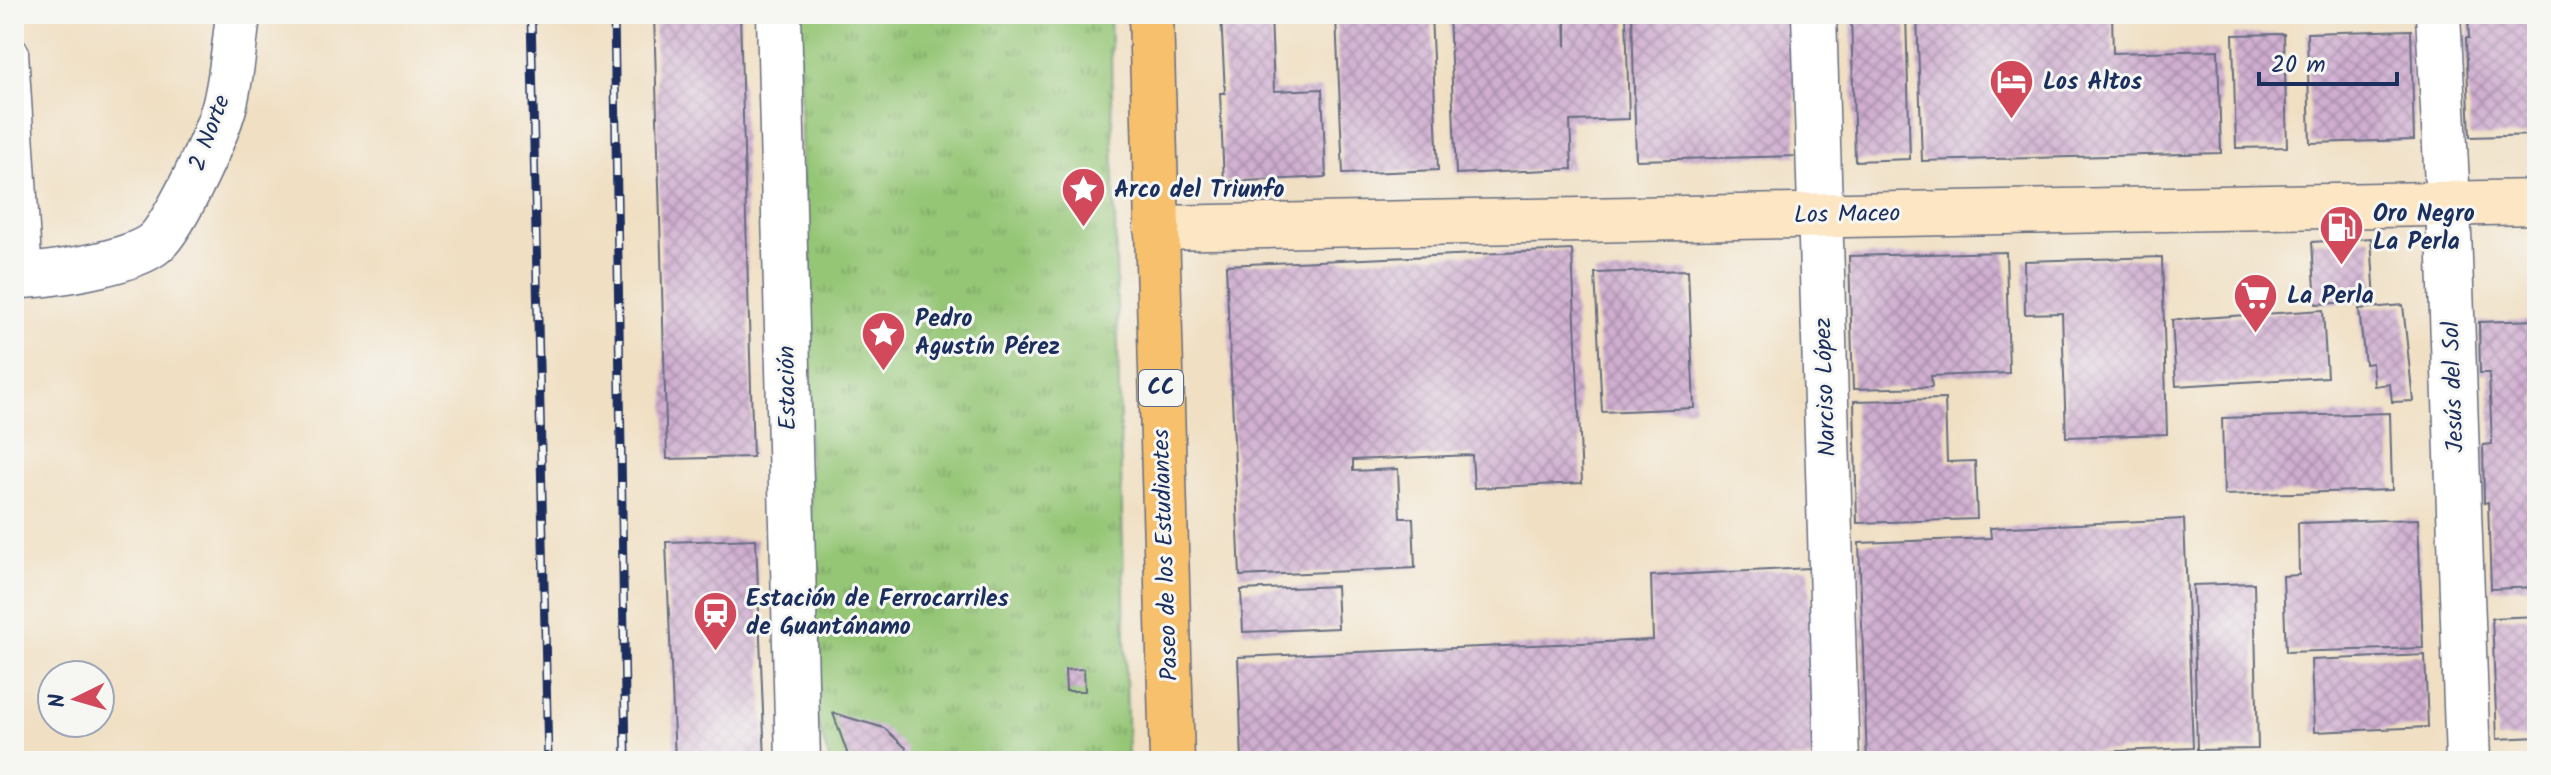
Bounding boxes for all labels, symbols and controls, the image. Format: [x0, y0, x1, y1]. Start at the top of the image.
scale bar [2259, 36, 2397, 86]
text: 20 m [2271, 46, 2326, 85]
hotel icon: Los Altos [1988, 58, 2036, 121]
place label: Los Altos [2043, 63, 2142, 102]
street label: 2 Norte [178, 89, 242, 177]
place icon: Arco del Triunfo [1059, 166, 1107, 229]
place label: Arco del Triunfo [1114, 171, 1284, 210]
street label: Los Maceo [1793, 195, 1901, 235]
place label: Oro Negro La Perla [2373, 195, 2475, 262]
fuel station icon: Oro Negro La Perla [2318, 204, 2366, 267]
supermarket icon: La Perla [2232, 272, 2280, 335]
place label: La Perla [2287, 277, 2374, 316]
place label: Pedro Agustín Pérez [915, 300, 1060, 367]
place icon: Pedro Agustín Pérez [860, 309, 908, 372]
street label: Narciso López [1804, 317, 1848, 457]
street label: Jesús del Sol [2432, 321, 2476, 453]
street label: Estación [768, 345, 808, 431]
road number: CC [1139, 370, 1183, 406]
street label: Paseo de los Estudiantes [1142, 428, 1190, 682]
place label: Estación de Ferrocarriles de Guantánamo [746, 580, 1009, 647]
station icon: Estación de Ferrocarriles de Guantánamo [691, 589, 739, 652]
north arrow [36, 659, 116, 739]
text: N [41, 692, 77, 709]

